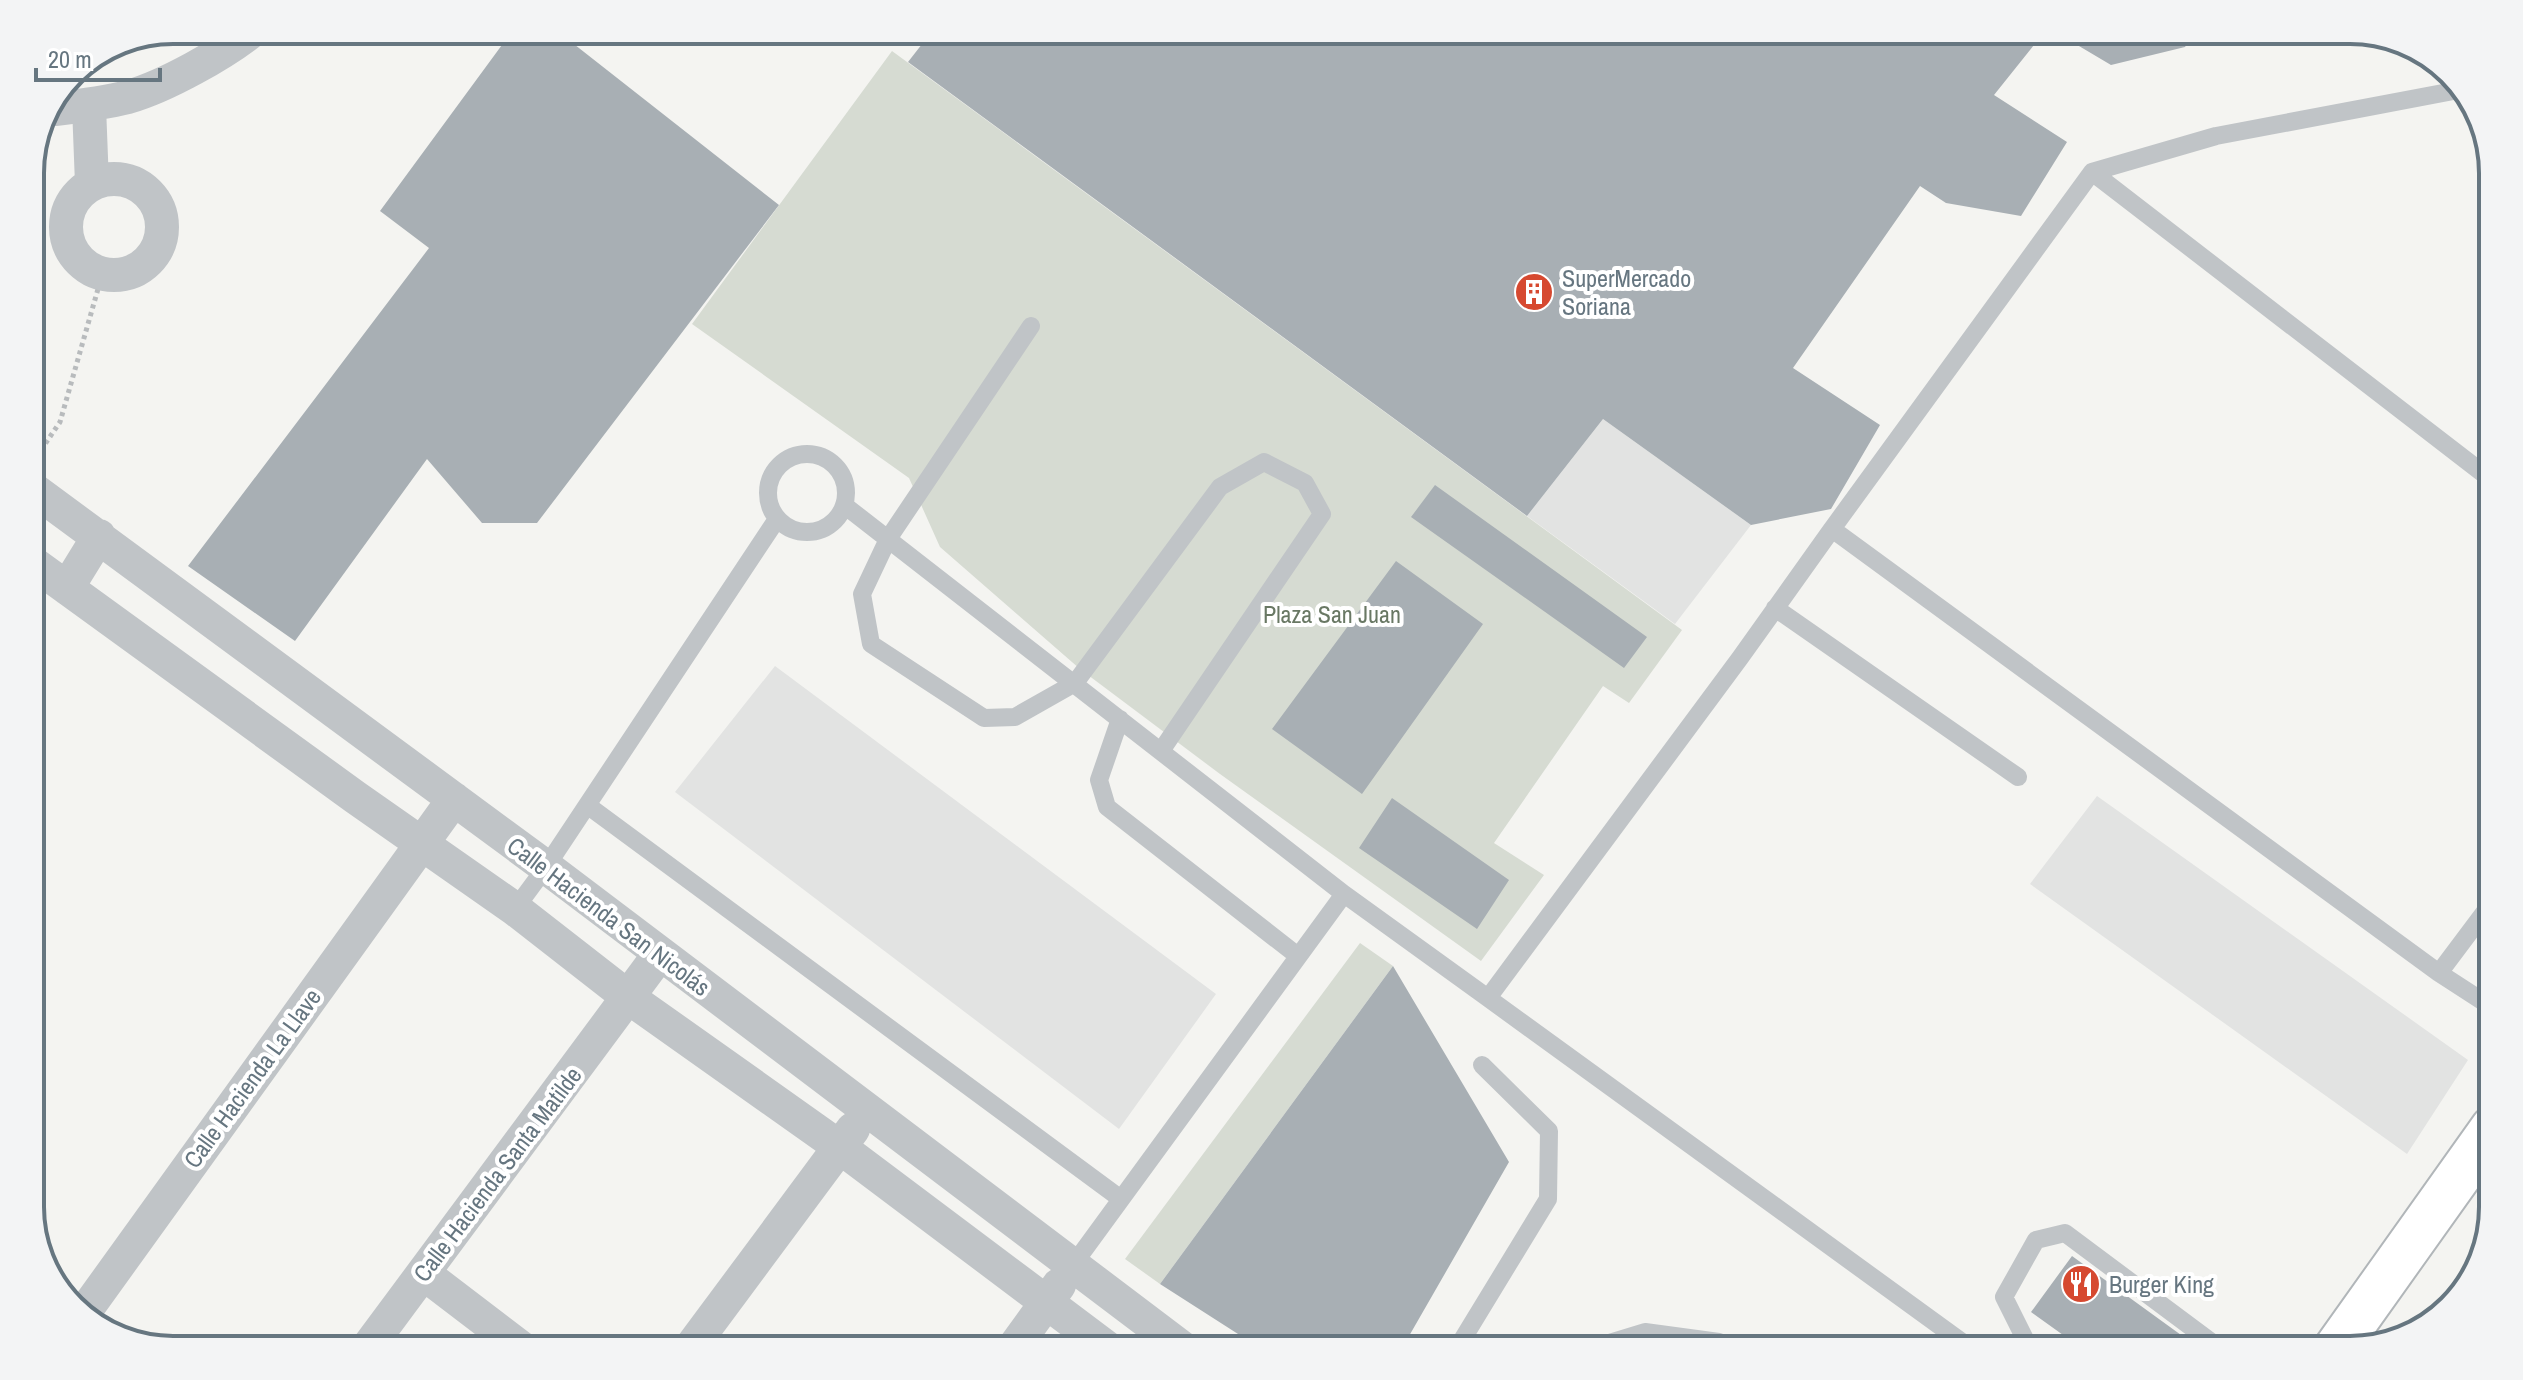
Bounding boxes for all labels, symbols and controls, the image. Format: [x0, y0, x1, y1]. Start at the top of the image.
scale bar [36, 32, 160, 82]
text: 20 m [48, 43, 92, 75]
place label: SuperMercado Soriana [1562, 262, 1691, 322]
building icon: SuperMercado Soriana [1513, 271, 1555, 313]
park label: Plaza San Juan [1263, 598, 1401, 630]
street label: Calle Hacienda San Nicolás [501, 829, 717, 1003]
street label: Calle Hacienda La Llave [176, 982, 328, 1174]
street label: Calle Hacienda Santa Matilde [406, 1060, 588, 1288]
restaurant icon: Burger King [2060, 1263, 2102, 1305]
place label: Burger King [2109, 1268, 2214, 1300]

